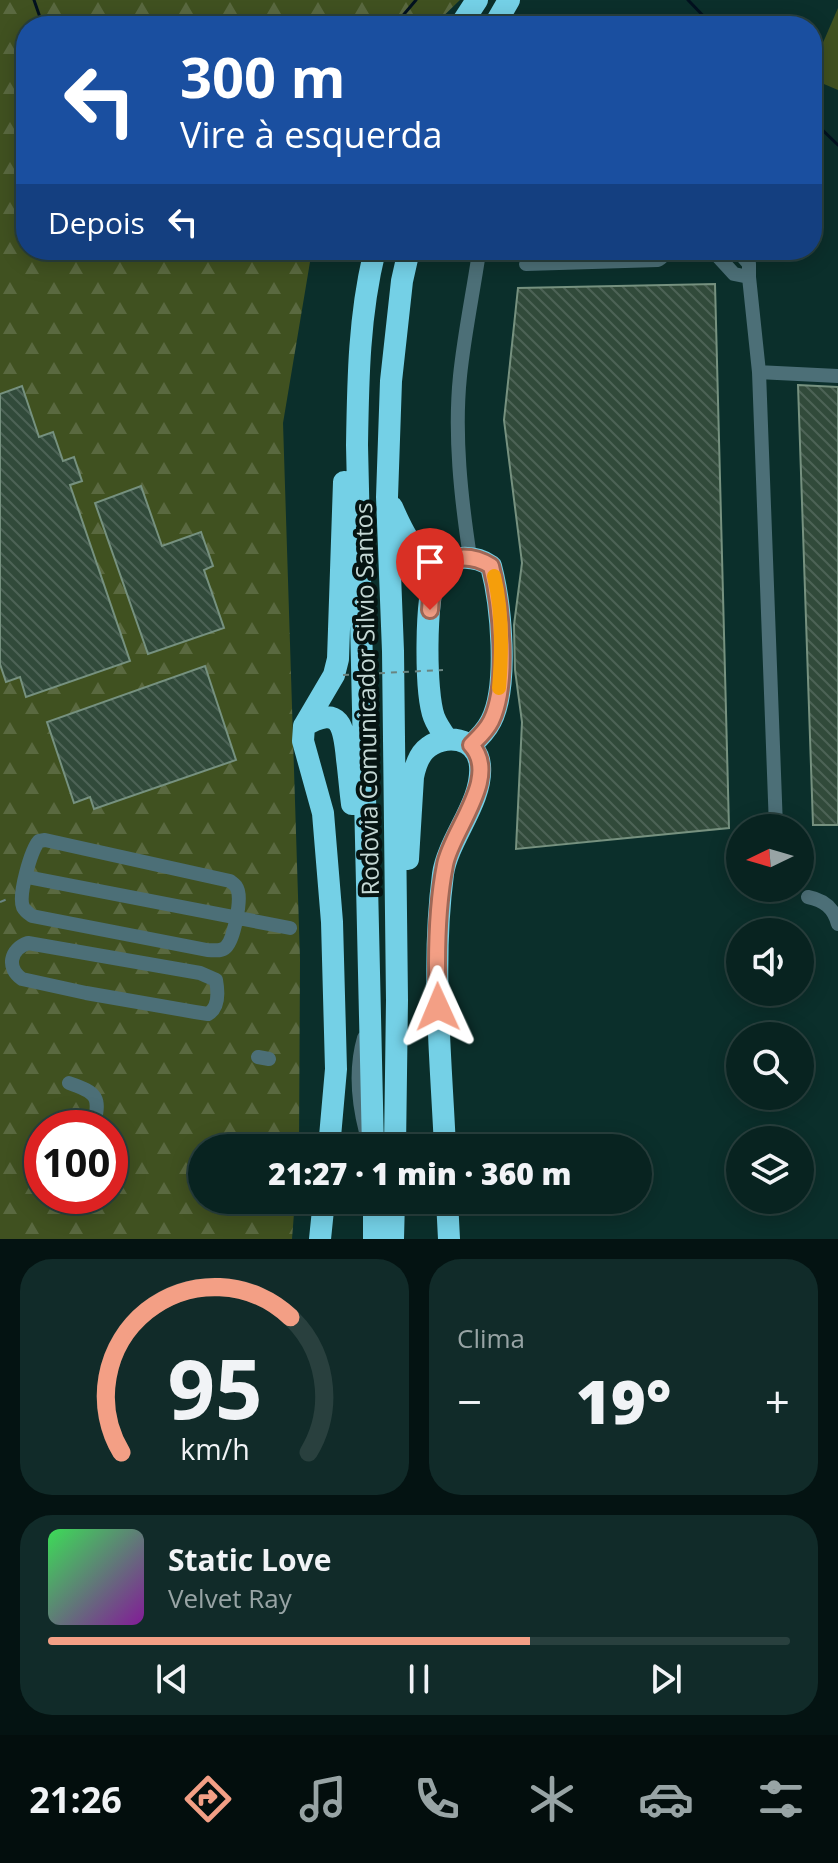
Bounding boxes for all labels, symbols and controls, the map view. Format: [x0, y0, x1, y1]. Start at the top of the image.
text: 300 m [180, 38, 346, 114]
icon: left [48, 48, 152, 152]
text: Vire à esquerda [180, 110, 443, 159]
icon: left [161, 200, 205, 244]
text: Depois [48, 202, 145, 243]
street label: Rodovia Comunicador Silvio Santos [346, 502, 386, 896]
pin [396, 528, 464, 610]
icon: arrive [408, 540, 452, 584]
north arrow [726, 814, 814, 902]
map controls [726, 814, 814, 1214]
button: sound [726, 918, 814, 1006]
position arrow [396, 965, 480, 1049]
button: search [726, 1022, 814, 1110]
speed limit sign: 100 [24, 1110, 128, 1214]
button: layers [726, 1126, 814, 1214]
text: 21:27 · 1 min · 360 m [268, 1153, 572, 1194]
text: Clima [457, 1320, 525, 1356]
text: 95 [167, 1330, 262, 1443]
text: 19° [576, 1360, 671, 1442]
text: − [457, 1371, 482, 1431]
text: + [765, 1371, 790, 1431]
text: km/h [180, 1429, 249, 1468]
text: Static Love [168, 1539, 331, 1580]
text: Velvet Ray [168, 1580, 292, 1616]
icon: previous [150, 1657, 194, 1701]
icon: pause [397, 1657, 441, 1701]
icon: next [644, 1657, 688, 1701]
icon: directions [180, 1771, 236, 1827]
icon: music [295, 1771, 351, 1827]
icon: phone [409, 1771, 465, 1827]
icon: climate [524, 1771, 580, 1827]
icon: car [638, 1771, 694, 1827]
icon: filters [753, 1771, 809, 1827]
text: 21:26 [29, 1775, 122, 1824]

